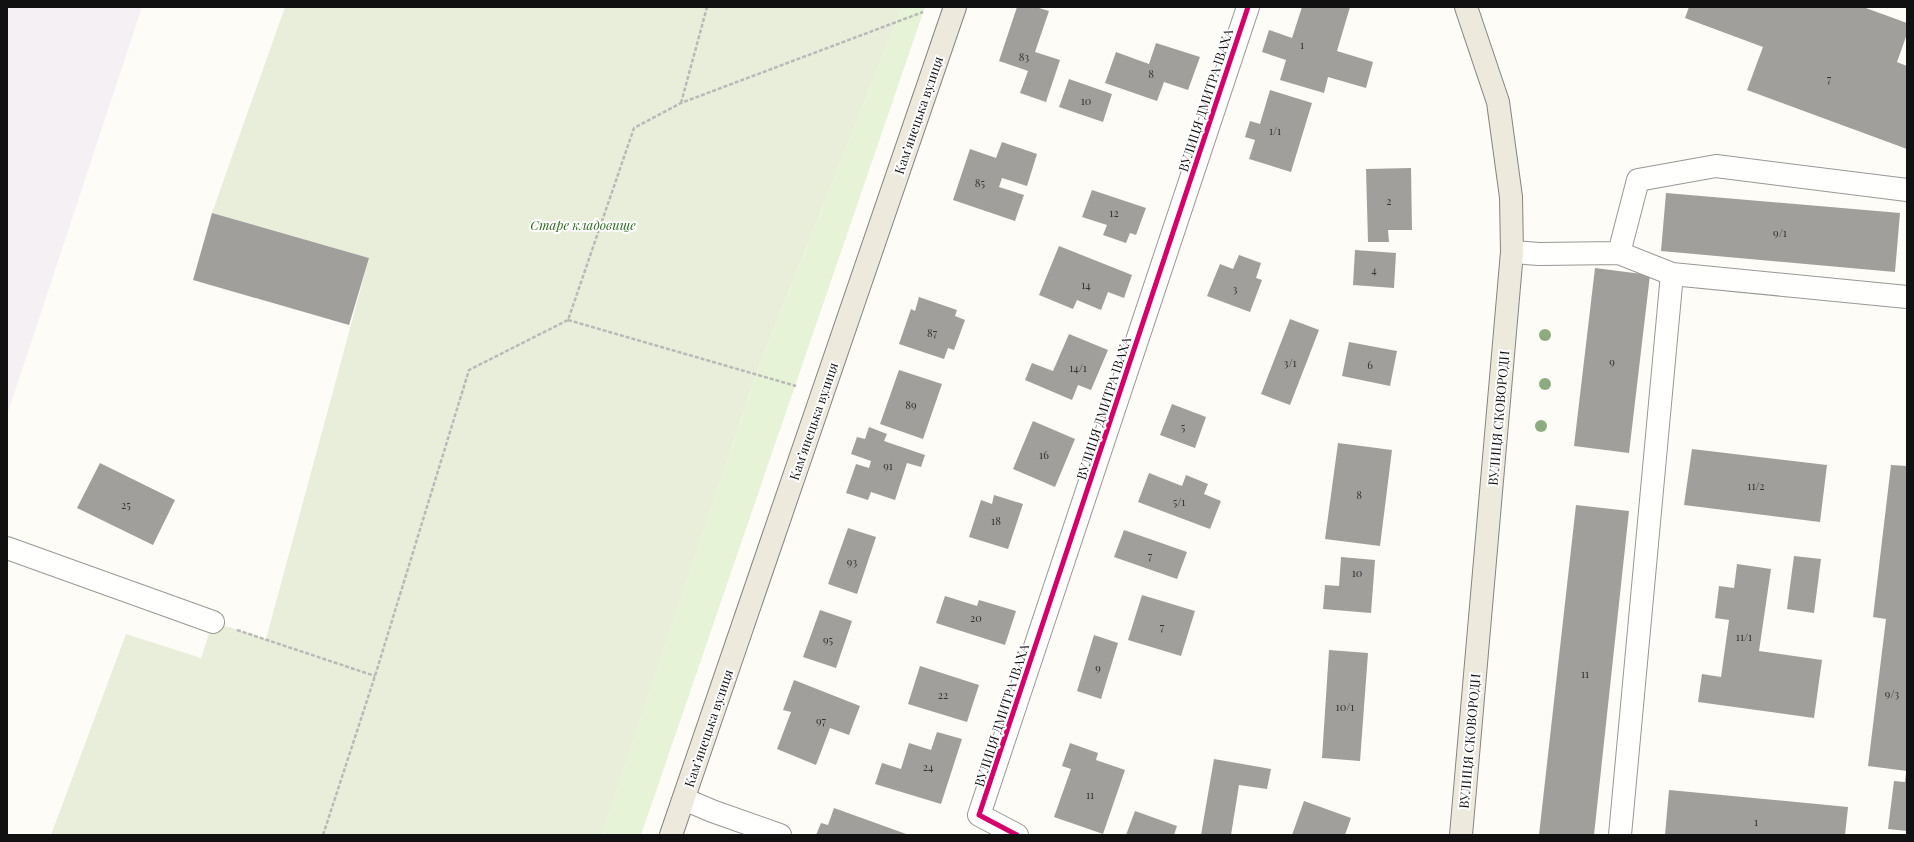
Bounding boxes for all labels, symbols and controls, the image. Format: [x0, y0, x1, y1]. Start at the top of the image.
street label: ВУЛИЦЯ ДМИТРА ІВАХА [1174, 26, 1236, 174]
house number: 1 [1300, 37, 1304, 52]
house number: 83 [1019, 49, 1029, 64]
street label: Камʼянецька вулиця [890, 54, 946, 176]
house number: 8 [1148, 66, 1154, 81]
house number: 7 [1827, 71, 1832, 86]
house number: 10 [1081, 93, 1092, 108]
house number: 1/1 [1269, 123, 1281, 138]
house number: 85 [975, 175, 986, 190]
house number: 2 [1386, 193, 1392, 208]
house number: 12 [1109, 205, 1119, 220]
park label: Старе кладовище [530, 216, 636, 233]
house number: 9/1 [1773, 225, 1787, 240]
house number: 4 [1371, 262, 1377, 277]
house number: 14 [1081, 277, 1091, 292]
house number: 3 [1233, 281, 1238, 296]
house number: 87 [927, 325, 938, 340]
street label: ВУЛИЦЯ ДМИТРА ІВАХА [1072, 334, 1134, 482]
street label: ВУЛИЦЯ СКОВОРОДИ [1484, 350, 1512, 486]
house number: 9 [1609, 354, 1615, 369]
house number: 3/1 [1283, 355, 1297, 370]
house number: 6 [1367, 357, 1373, 372]
street label: Камʼянецька вулиця [785, 360, 841, 482]
house number: 14/1 [1069, 360, 1087, 375]
house number: 89 [905, 397, 917, 412]
house number: 5 [1181, 419, 1186, 434]
house number: 16 [1039, 447, 1049, 462]
house number: 91 [883, 458, 893, 473]
house number: 11/2 [1747, 478, 1765, 493]
house number: 8 [1356, 487, 1362, 502]
house number: 5/1 [1173, 494, 1185, 509]
house number: 25 [121, 497, 131, 512]
house number: 18 [991, 513, 1001, 528]
house number: 7 [1148, 548, 1153, 563]
house number: 93 [847, 554, 857, 569]
house number: 10 [1352, 565, 1363, 580]
house number: 20 [970, 610, 982, 625]
house number: 7 [1160, 619, 1165, 634]
house number: 11/1 [1736, 629, 1752, 644]
house number: 95 [823, 632, 834, 647]
street label: ВУЛИЦЯ ДМИТРА ІВАХА [970, 641, 1032, 789]
house number: 9 [1095, 660, 1101, 675]
house number: 11 [1581, 666, 1589, 681]
street label: Камʼянецька вулиця [680, 667, 736, 789]
street label: ВУЛИЦЯ СКОВОРОДИ [1455, 673, 1483, 809]
house number: 9/3 [1885, 686, 1899, 701]
house number: 22 [938, 687, 948, 702]
house number: 10/1 [1336, 699, 1354, 714]
house number: 97 [816, 713, 827, 728]
house number: 24 [923, 759, 934, 774]
house number: 11 [1086, 787, 1094, 802]
house number: 1 [1754, 814, 1758, 829]

